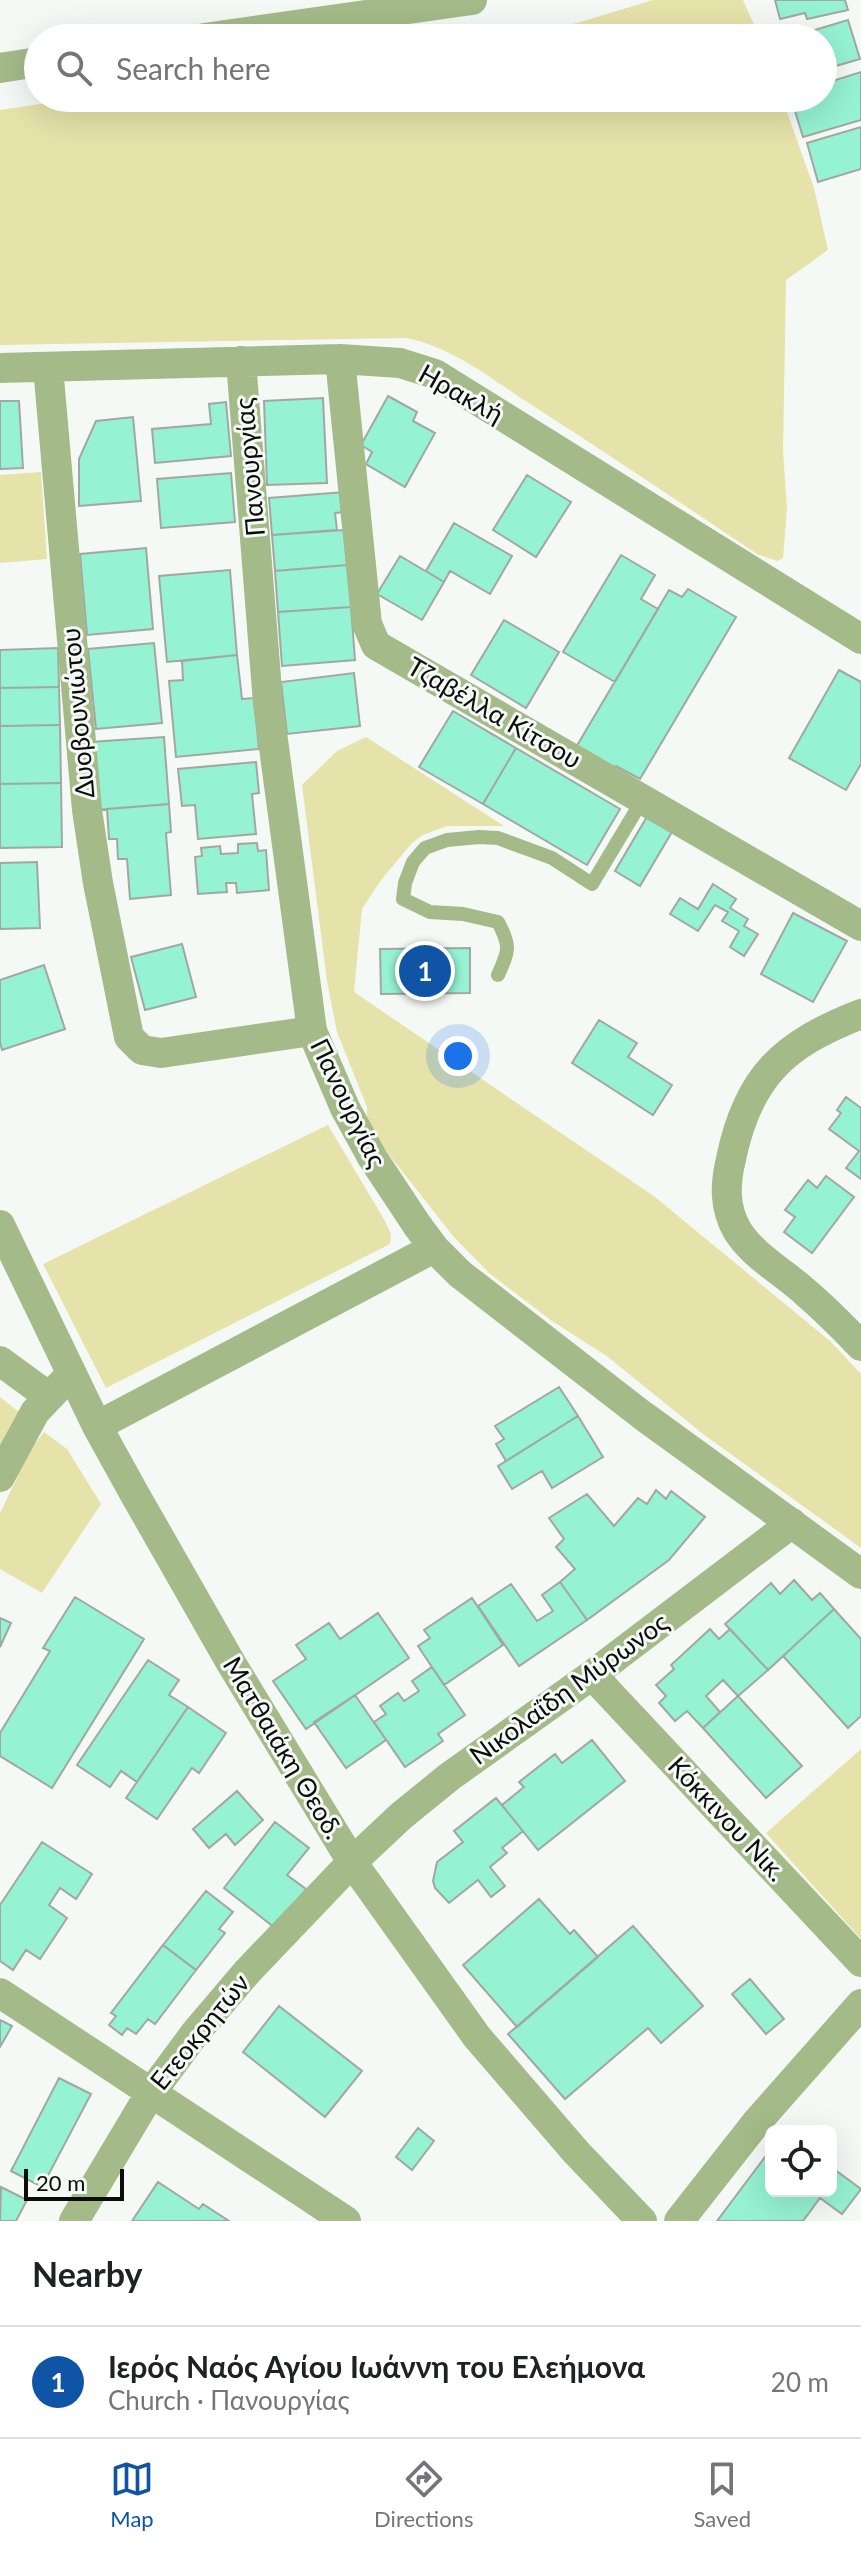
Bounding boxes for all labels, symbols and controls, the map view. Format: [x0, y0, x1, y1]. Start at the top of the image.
search box [24, 24, 837, 112]
icon: search [52, 46, 96, 90]
text: Search here [116, 50, 271, 86]
street label: Ηρακλή [414, 357, 509, 429]
street label: Πανουργίας [227, 396, 271, 538]
street label: Δυοβουνιώτου [54, 627, 100, 800]
street label: Τζαβέλλα Κίτσου [402, 649, 587, 775]
pin: 1 [399, 941, 451, 1001]
street label: Πανουργίας [304, 1033, 394, 1172]
your location [438, 1036, 478, 1076]
street label: Νικολαΐδη Μύρωνος [463, 1605, 674, 1771]
street label: Ματθαιάκη Θεοδ. [217, 1651, 351, 1844]
street label: Κόκκινου Νικ. [662, 1749, 794, 1887]
street label: Ετεοκρητών [143, 1967, 256, 2096]
map controls [765, 2125, 837, 2197]
button: locate [765, 2125, 837, 2197]
scale bar [24, 2165, 124, 2201]
text: 20 m [36, 2169, 85, 2196]
text: Nearby [32, 2253, 143, 2294]
text: Ιερός Ναός Αγίου Ιωάννη του Ελεήμονα [108, 2348, 645, 2384]
text: 1 [50, 2366, 66, 2398]
text: 20 m [771, 2366, 829, 2398]
text: Church · Πανουργίας [108, 2384, 350, 2416]
tab: Map [110, 2457, 154, 2532]
tab: Directions [374, 2457, 473, 2532]
tab: Saved [693, 2457, 751, 2532]

